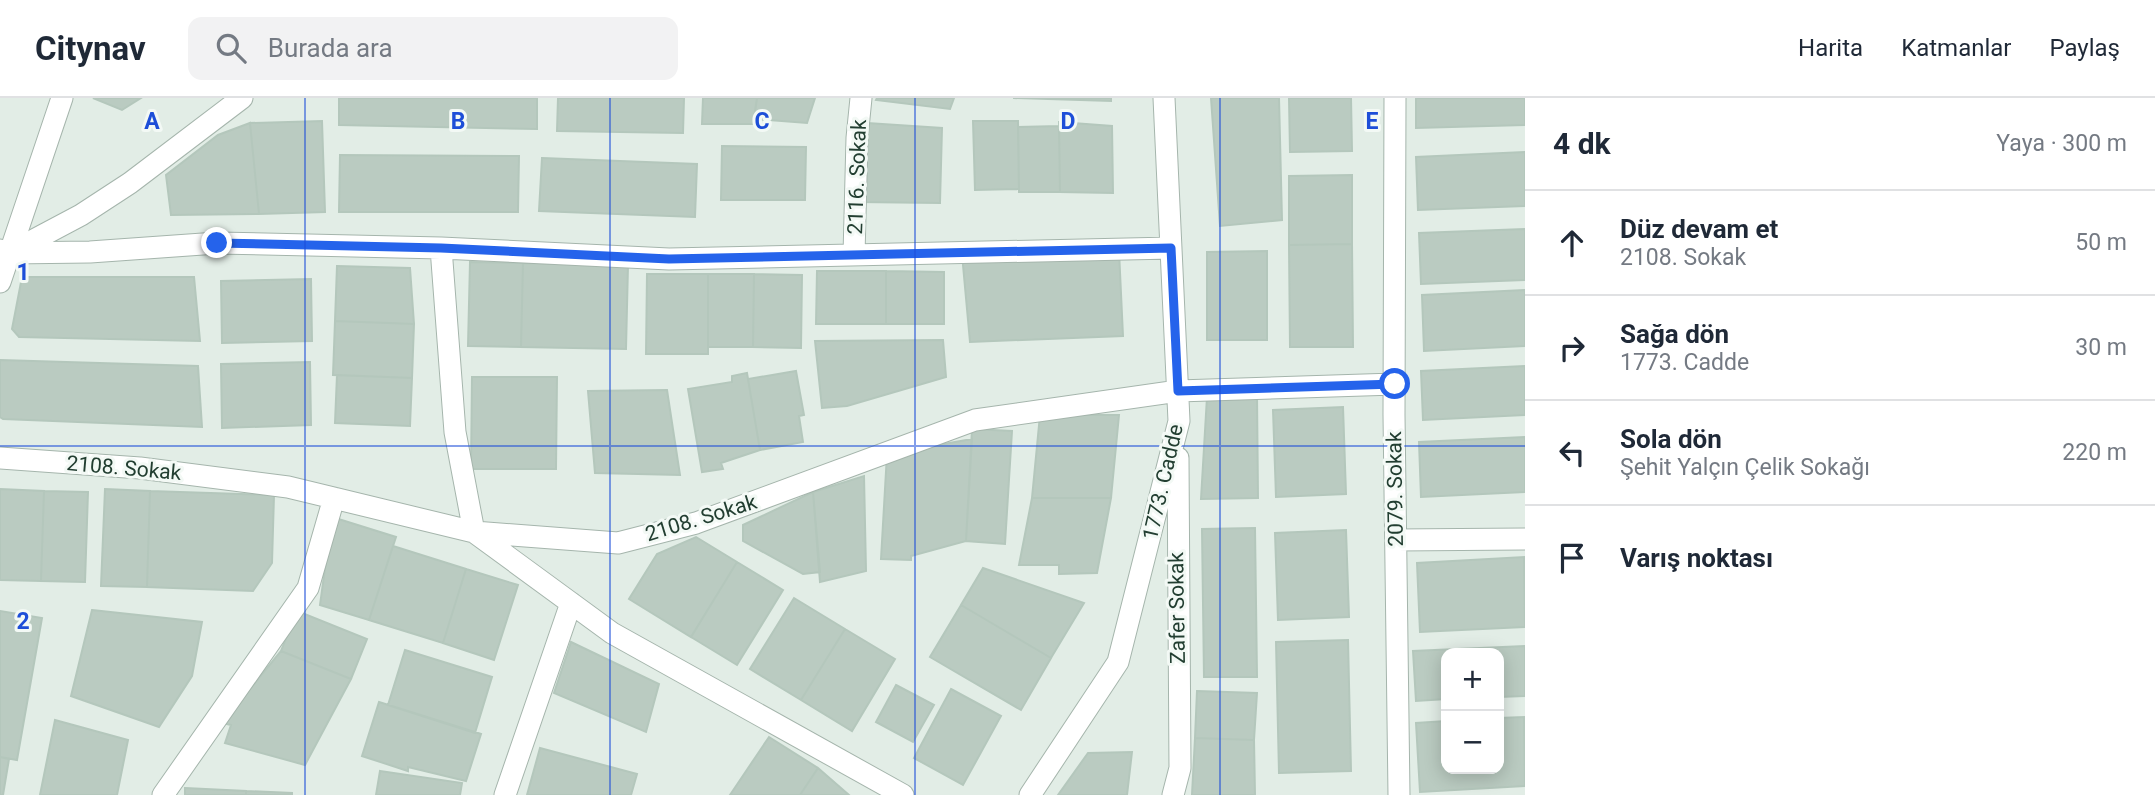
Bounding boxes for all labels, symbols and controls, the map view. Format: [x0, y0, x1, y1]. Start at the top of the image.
search box [188, 17, 678, 80]
text: Citynav [35, 29, 146, 68]
icon: search [212, 29, 250, 67]
text: Burada ara [268, 33, 393, 63]
text: Harita [1798, 34, 1863, 62]
text: Katmanlar [1901, 34, 2011, 62]
text: Paylaş [2049, 34, 2120, 62]
text: A [144, 108, 160, 135]
text: B [451, 108, 465, 135]
text: C [754, 108, 770, 135]
text: D [1061, 108, 1075, 135]
text: E [1366, 108, 1379, 135]
street label: 2116. Sokak [843, 119, 871, 235]
text: 4 dk [1553, 126, 1611, 161]
text: Yaya · 300 m [1996, 130, 2127, 157]
text: Düz devam et [1620, 214, 1778, 244]
icon: ahead [1553, 224, 1591, 262]
route end [201, 227, 232, 258]
text: 50 m [2075, 229, 2127, 256]
text: 2108. Sokak [1620, 244, 1746, 271]
text: 1 [16, 259, 30, 286]
text: Sağa dön [1620, 319, 1729, 349]
icon: right [1553, 329, 1591, 367]
text: 30 m [2075, 334, 2127, 361]
text: 1773. Cadde [1620, 349, 1749, 376]
route start [1379, 368, 1410, 399]
street label: 1773. Cadde [1138, 422, 1188, 542]
text: Sola dön [1620, 424, 1722, 454]
street label: 2079. Sokak [1382, 431, 1408, 547]
icon: left [1553, 434, 1591, 472]
text: 220 m [2062, 439, 2127, 466]
street label: 2108. Sokak [66, 451, 183, 485]
text: Şehit Yalçın Çelik Sokağı [1620, 454, 1870, 481]
street label: 2108. Sokak [642, 490, 760, 546]
icon: arrive [1553, 539, 1591, 577]
text: Varış noktası [1620, 543, 1773, 573]
street label: Zafer Sokak [1164, 552, 1190, 664]
text: 2 [16, 608, 30, 635]
map controls [1441, 648, 1504, 774]
button: + [1441, 648, 1504, 711]
button: − [1441, 711, 1504, 774]

